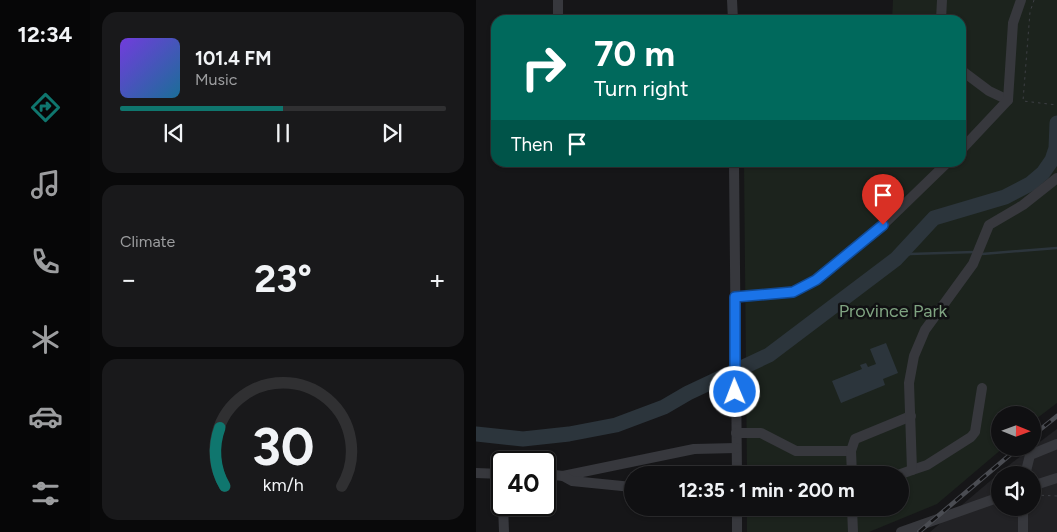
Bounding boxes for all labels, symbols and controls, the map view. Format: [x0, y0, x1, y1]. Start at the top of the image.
text: 12:34 [18, 21, 72, 48]
text: 70 m [594, 33, 675, 75]
icon: right [511, 35, 576, 100]
text: 101.4 FM [195, 47, 271, 70]
text: Music [195, 70, 237, 89]
text: Turn right [594, 75, 689, 102]
icon: directions [28, 90, 63, 125]
icon: previous [160, 119, 188, 147]
icon: pause [269, 119, 297, 147]
icon: next [378, 119, 406, 147]
icon: arrive [563, 130, 591, 158]
text: Then [511, 133, 553, 156]
icon: music [28, 167, 63, 202]
pin [862, 174, 904, 225]
icon: arrive [869, 181, 897, 209]
text: Climate [120, 232, 175, 251]
icon: phone [28, 244, 63, 279]
text: 23° [254, 256, 312, 302]
text: − [120, 262, 137, 296]
text: + [429, 262, 446, 296]
park label: Province Park [839, 300, 947, 322]
icon: climate [28, 322, 63, 357]
position arrow [708, 365, 760, 417]
icon: car [28, 399, 63, 434]
north arrow [991, 406, 1041, 456]
map controls [991, 406, 1041, 516]
text: 30 [252, 416, 314, 478]
speed limit sign: 40 [491, 451, 556, 516]
button: sound [991, 466, 1041, 516]
text: km/h [263, 474, 303, 495]
icon: filters [28, 476, 63, 511]
text: 12:35 · 1 min · 200 m [679, 479, 854, 502]

